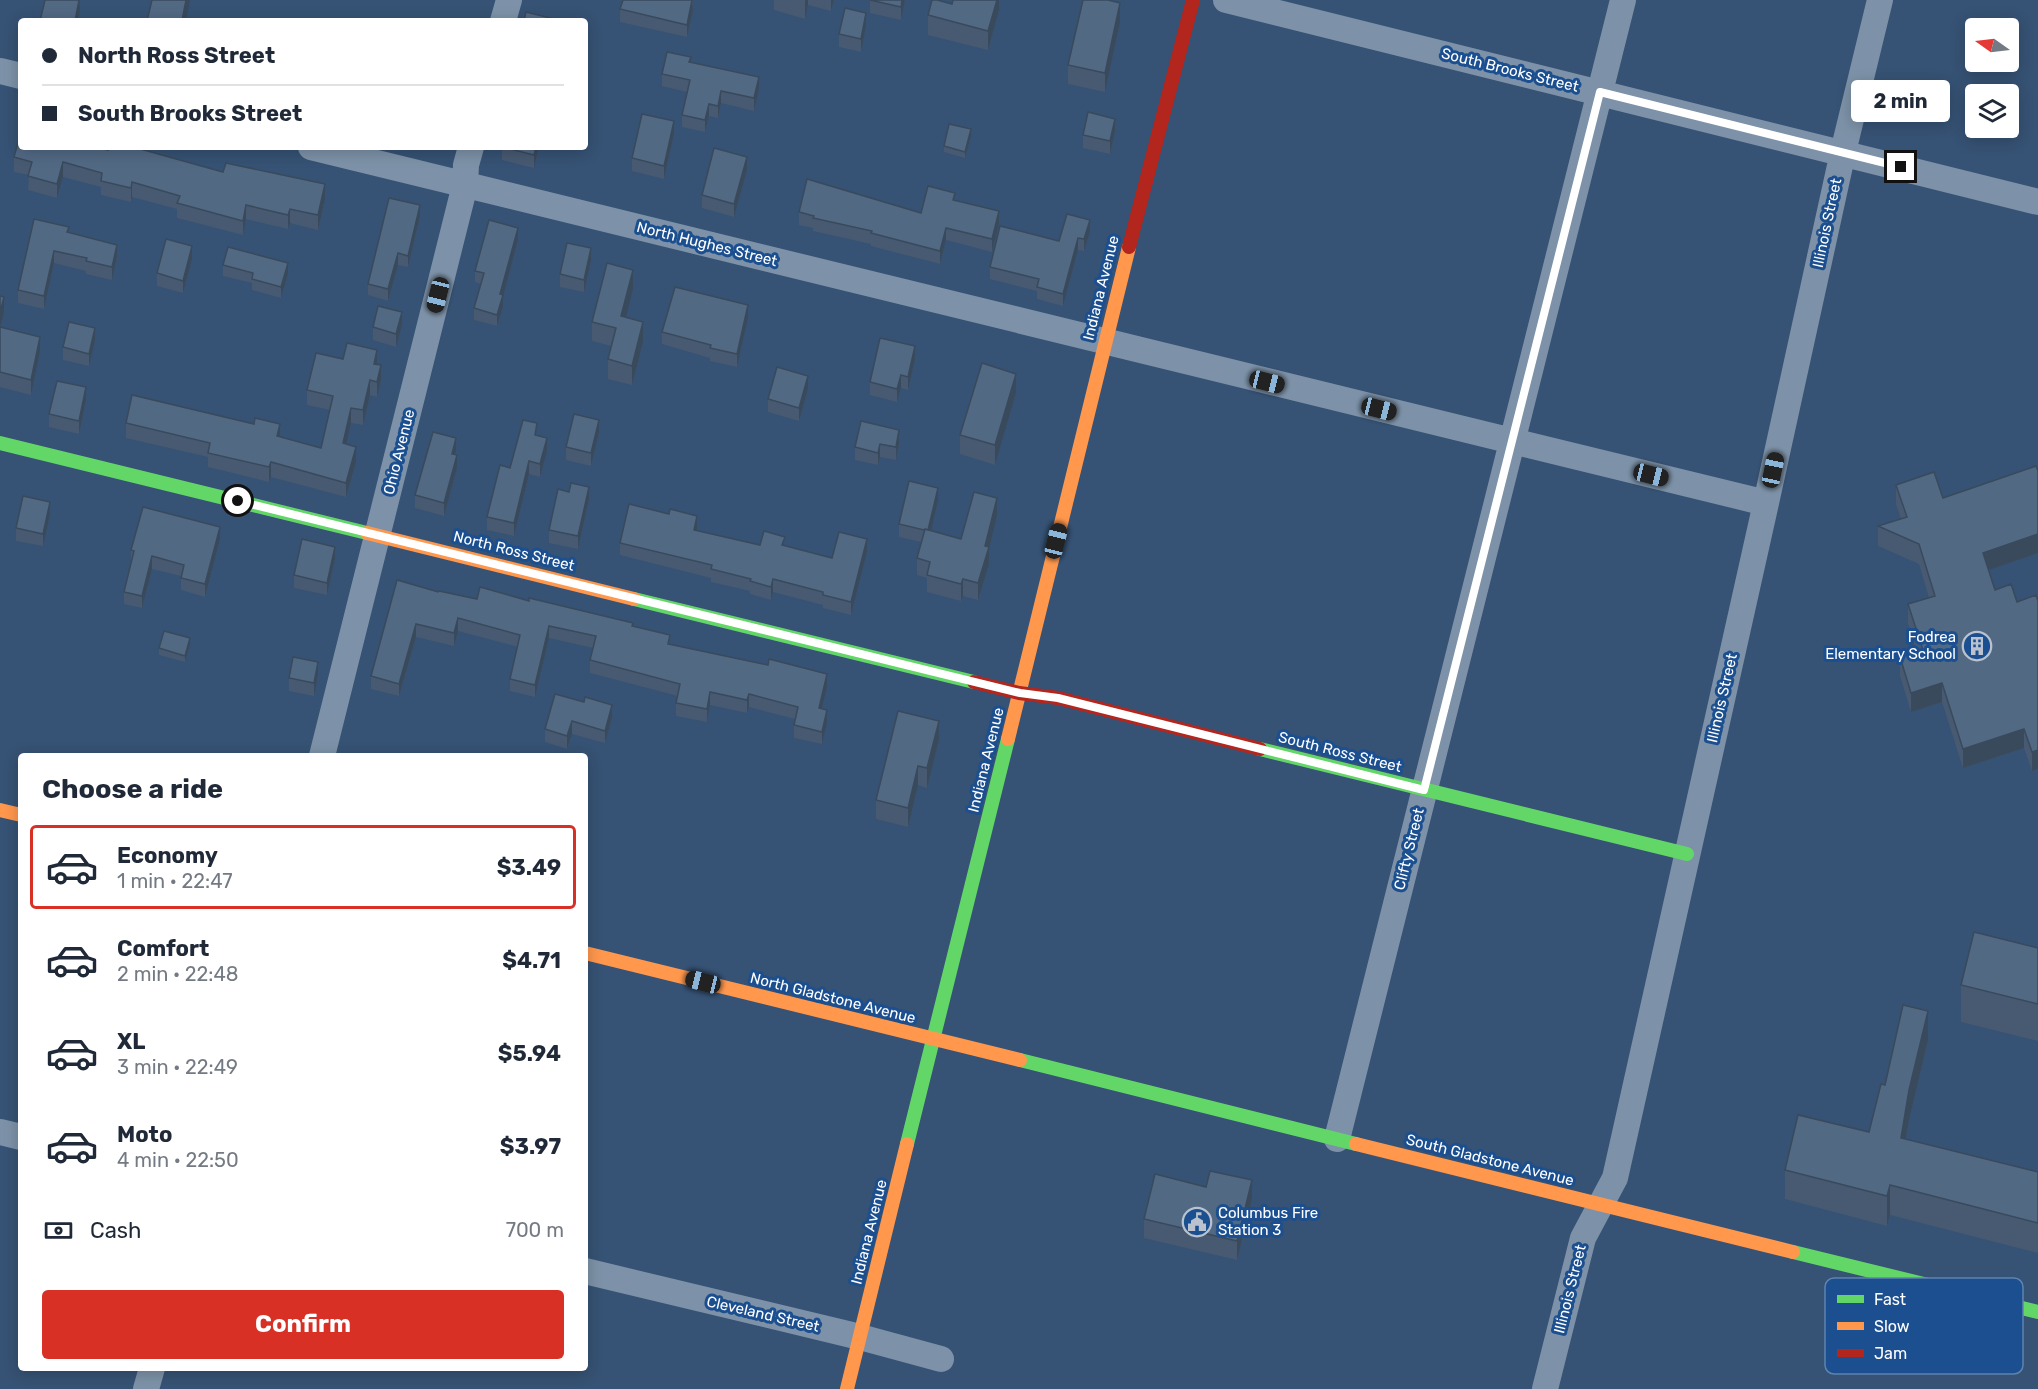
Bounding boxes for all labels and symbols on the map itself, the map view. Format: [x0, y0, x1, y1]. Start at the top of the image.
north arrow [1965, 18, 2019, 72]
street label: South Brooks Street [1440, 44, 1581, 96]
callout: 2 min [1852, 80, 1950, 122]
route end [1887, 153, 1914, 180]
street label: Illinois Street [1809, 176, 1845, 269]
street label: North Hughes Street [635, 218, 779, 270]
street label: Indiana Avenue [1079, 234, 1123, 342]
car [425, 275, 451, 315]
car [1247, 369, 1287, 395]
car [1359, 396, 1399, 422]
street label: Ohio Avenue [380, 407, 418, 497]
car [1760, 451, 1786, 489]
car [1631, 462, 1671, 488]
route start [224, 487, 251, 514]
car [1043, 521, 1069, 561]
street label: North Ross Street [452, 527, 577, 575]
place label: Fodrea Elementary School [1825, 628, 1956, 663]
building icon: Fodrea Elementary School [1961, 630, 1993, 662]
street label: Illinois Street [1703, 651, 1741, 744]
street label: Indiana Avenue [964, 706, 1008, 814]
street label: South Ross Street [1277, 728, 1404, 776]
street label: Clifty Street [1390, 806, 1428, 892]
car [683, 969, 723, 995]
street label: North Gladstone Avenue [748, 969, 918, 1027]
street label: South Gladstone Avenue [1404, 1130, 1576, 1190]
street label: Indiana Avenue [847, 1178, 891, 1286]
place label: Columbus Fire Station 3 [1218, 1204, 1318, 1239]
public building icon: Columbus Fire Station 3 [1181, 1206, 1213, 1238]
street label: Illinois Street [1550, 1243, 1590, 1335]
legend [1825, 1278, 2023, 1374]
text: Fast [1874, 1290, 1906, 1309]
street label: Cleveland Street [705, 1292, 821, 1336]
text: Slow [1874, 1317, 1910, 1336]
text: Jam [1874, 1344, 1907, 1363]

